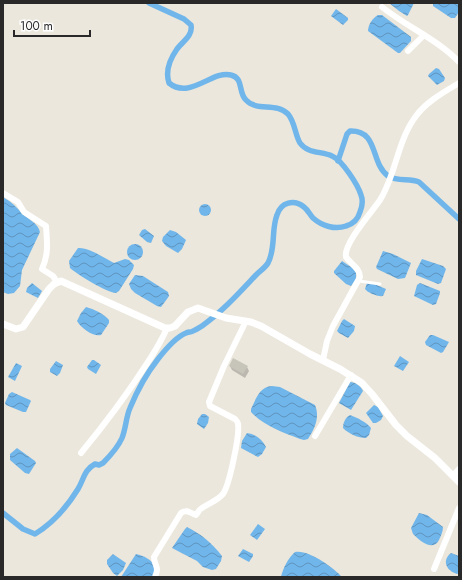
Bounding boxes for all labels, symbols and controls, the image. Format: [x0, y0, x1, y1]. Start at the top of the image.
scale bar [14, 12, 90, 38]
text: 100 m [20, 17, 53, 35]

